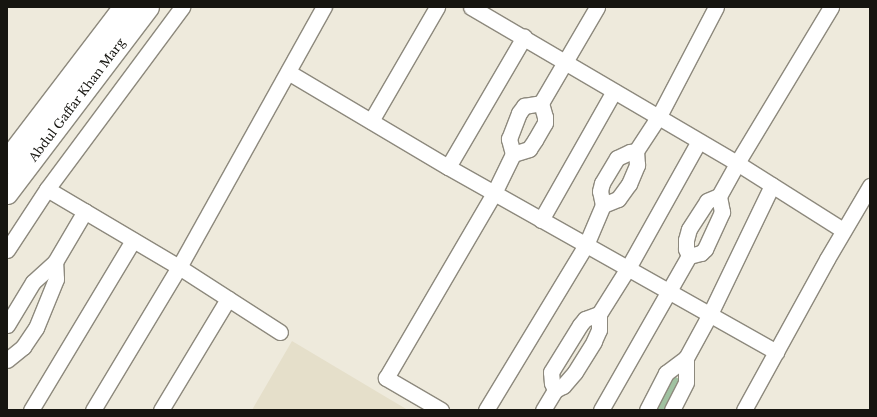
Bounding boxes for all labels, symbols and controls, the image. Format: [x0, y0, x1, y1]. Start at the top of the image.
street label: Abdul Gaffar Khan Marg [26, 35, 128, 165]

